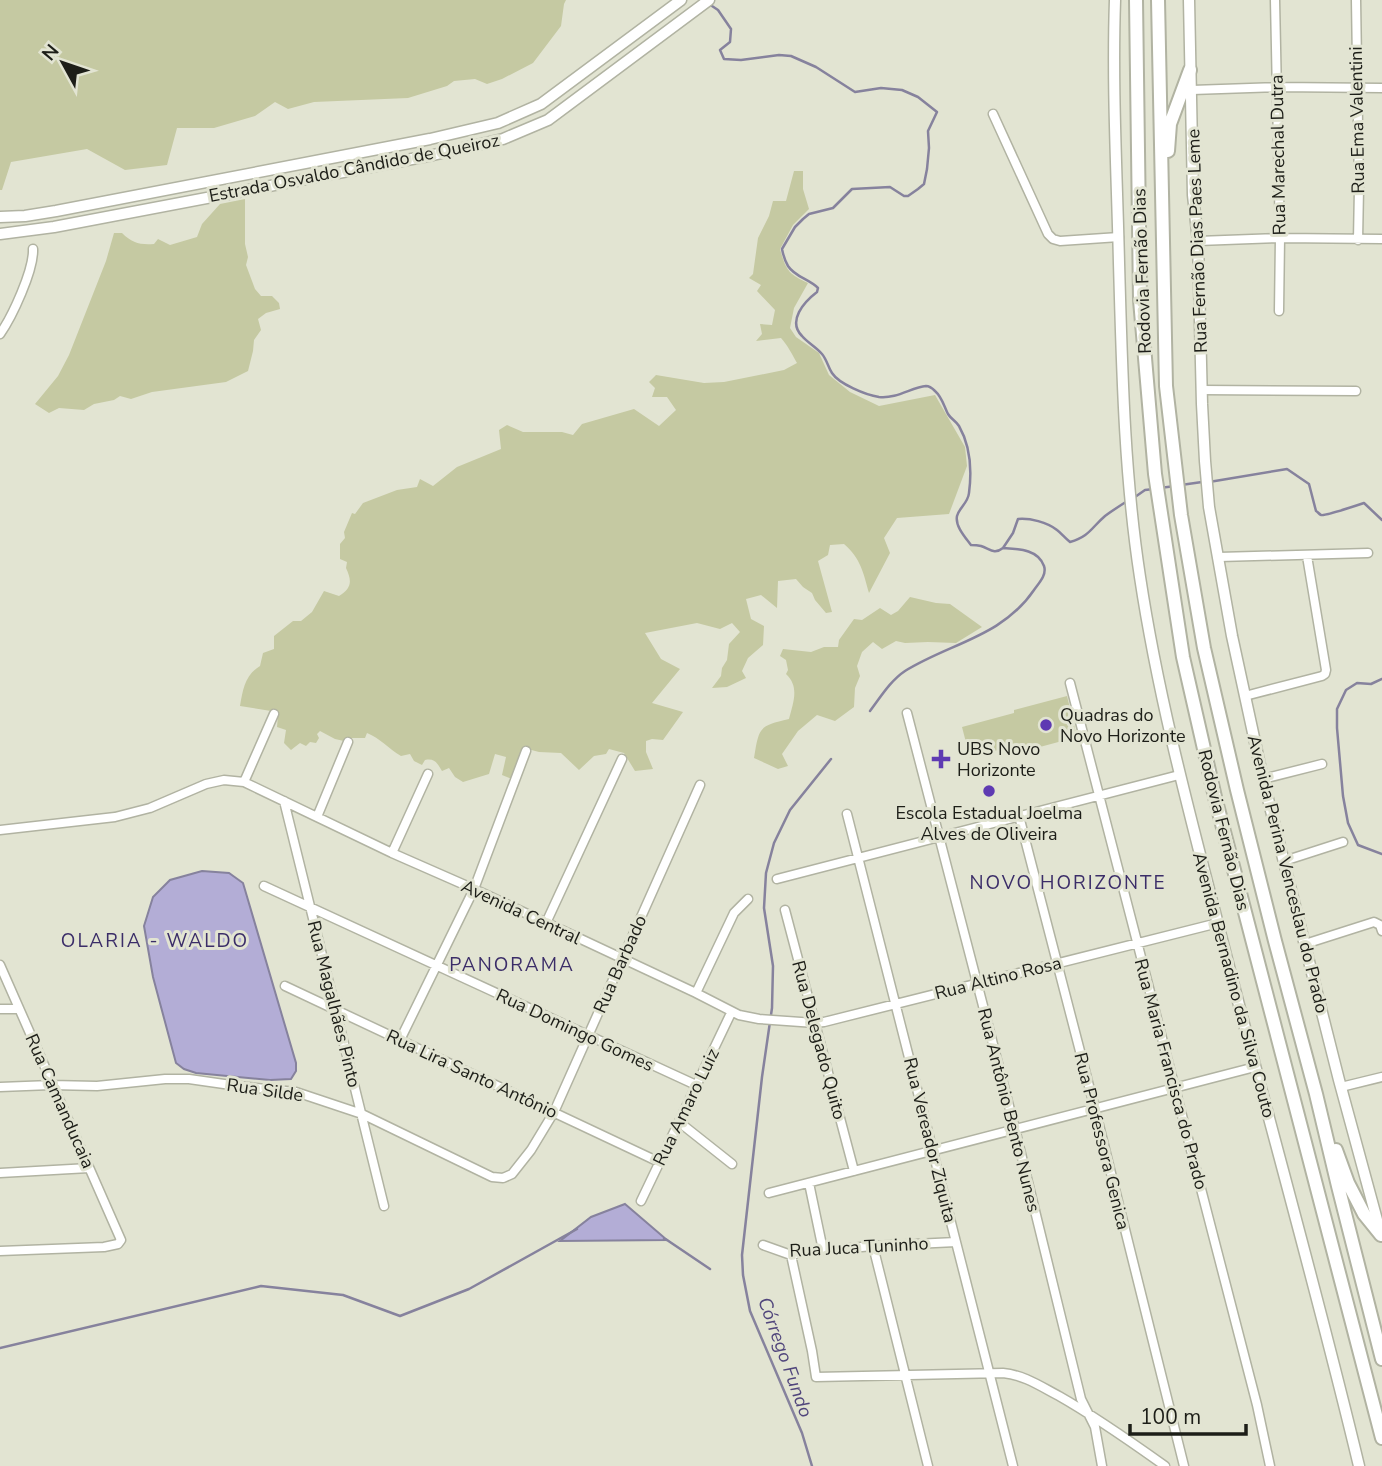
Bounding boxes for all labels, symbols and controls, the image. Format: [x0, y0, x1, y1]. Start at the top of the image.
north arrow [28, 28, 98, 98]
text: N [36, 39, 65, 67]
street label: Rua Ema Valentini [1344, 46, 1370, 194]
street label: Rua Marechal Dutra [1265, 74, 1291, 236]
street label: Estrada Osvaldo Cândido de Queiroz [207, 128, 501, 208]
street label: Rua Fernão Dias Paes Leme [1181, 129, 1213, 353]
street label: Rodovia Fernão Dias [1127, 188, 1157, 354]
place label: Quadras do Novo Horizonte [1060, 703, 1185, 748]
marker: Quadras do Novo Horizonte [1038, 717, 1054, 733]
street label: Avenida Perina Venceslau do Prado [1242, 732, 1334, 1016]
place label: UBS Novo Horizonte [957, 737, 1040, 782]
street label: Rodovia Fernão Dias [1192, 747, 1256, 913]
marker: UBS Novo Horizonte [931, 749, 951, 769]
marker: Escola Estadual Joelma Alves de Oliveira [981, 783, 997, 799]
place label: Escola Estadual Joelma Alves de Oliveira [895, 801, 1083, 846]
street label: Avenida Bernadino da Silva Couto [1187, 850, 1281, 1120]
district label: NOVO HORIZONTE [969, 870, 1167, 896]
street label: Avenida Central [457, 874, 585, 950]
street label: Rua Barbado [588, 911, 652, 1017]
street label: Rua Magalhães Pinto [302, 918, 366, 1090]
district label: OLARIA - WALDO [61, 928, 249, 954]
street label: Rua Altino Rosa [932, 951, 1064, 1005]
district label: PANORAMA [449, 952, 575, 978]
street label: Rua Maria Francisca do Prado [1129, 956, 1213, 1192]
street label: Rua Delegado Quito [786, 958, 852, 1122]
street label: Rua Domingo Gomes [492, 983, 658, 1077]
street label: Rua Antônio Bento Nunes [972, 1005, 1046, 1215]
street label: Rua Lira Santo Antônio [382, 1024, 562, 1124]
street label: Rua Camanducaia [20, 1030, 100, 1172]
street label: Rua Amaro Luiz [647, 1044, 725, 1170]
street label: Rua Professora Genica [1068, 1050, 1136, 1232]
street label: Rua Vereador Ziquita [898, 1055, 962, 1225]
street label: Rua Silde [225, 1073, 305, 1107]
street label: Rua Juca Tuninho [789, 1231, 929, 1263]
water label: Córrego Fundo [751, 1294, 819, 1421]
scale bar [1130, 1392, 1246, 1436]
text: 100 m [1140, 1403, 1201, 1431]

